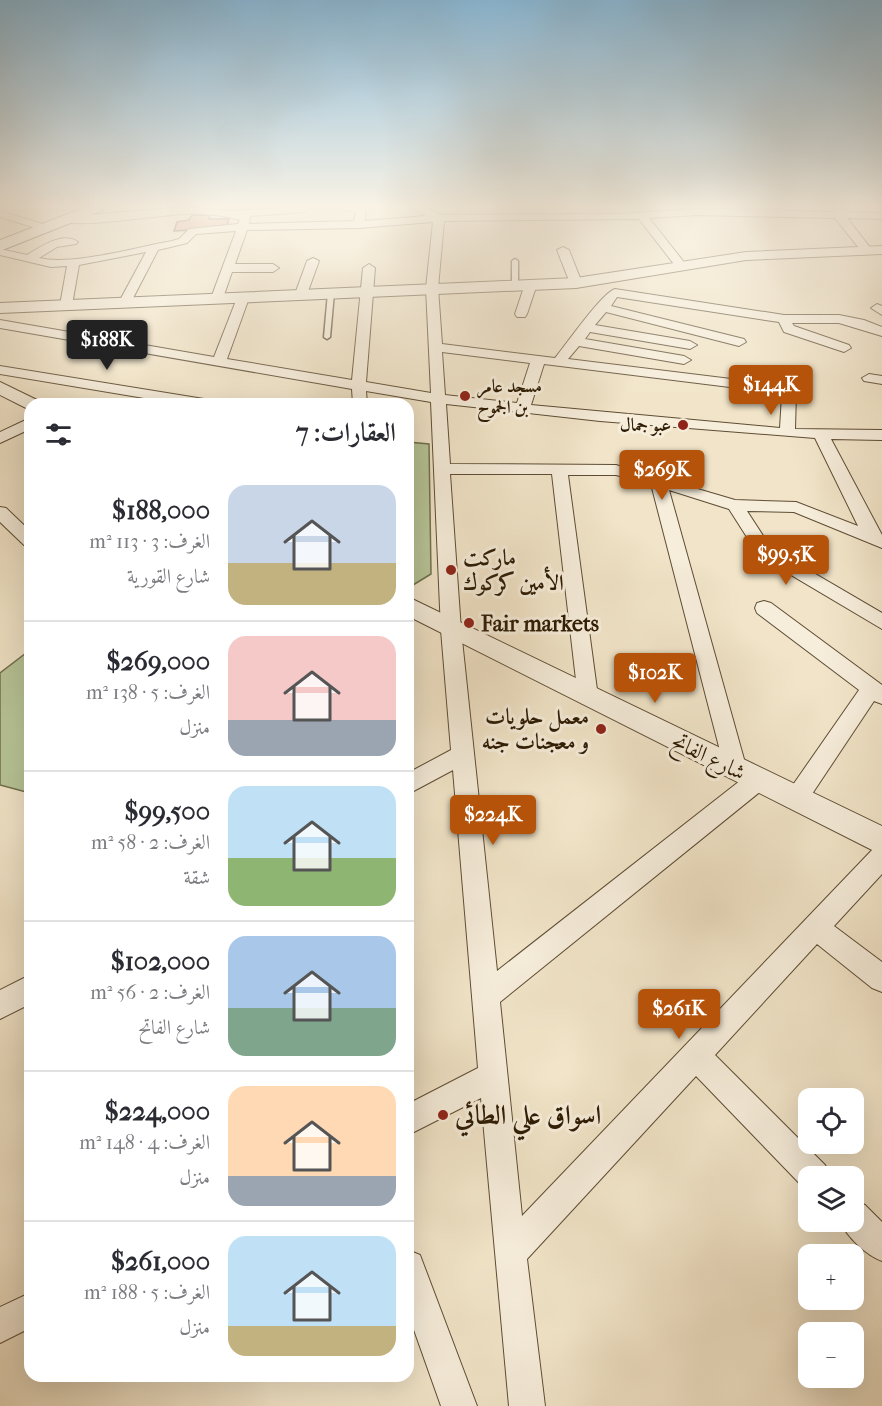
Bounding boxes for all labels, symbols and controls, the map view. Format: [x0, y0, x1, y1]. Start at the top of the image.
pin: $188K [65, 320, 149, 371]
text: $188K [81, 328, 133, 351]
pin: $144K [729, 365, 813, 416]
text: $144K [743, 373, 799, 396]
place label: مسجد عامر بن الجموح [477, 376, 542, 423]
marker: مسجد عامر بن الجموح [458, 389, 472, 403]
place label: عبو جمال [620, 415, 671, 436]
text: العقارات: 7 [296, 417, 396, 448]
icon: filters [42, 418, 75, 451]
marker: عبو جمال [676, 418, 690, 432]
pin: $269K [620, 450, 704, 501]
text: $269K [633, 458, 691, 481]
text: $188,000 [112, 495, 210, 526]
icon: home [276, 509, 348, 581]
text: الغرف: 3 · 113 m² [89, 530, 210, 553]
pin: $99.5K [737, 535, 835, 586]
text: $99.5K [757, 543, 815, 566]
place label: ماركت الأمين كركوك [463, 545, 564, 597]
marker: ماركت الأمين كركوك [444, 563, 458, 577]
text: شارع القورية [127, 565, 210, 588]
place label: Fair markets [480, 611, 599, 637]
marker: Fair markets [462, 616, 476, 630]
text: $269,000 [106, 646, 210, 677]
pin: $102K [613, 653, 697, 704]
icon: home [276, 660, 348, 732]
text: $102K [628, 661, 682, 684]
text: الغرف: 5 · 138 m² [86, 681, 210, 704]
place label: معمل حلويات و معجنات جنه [482, 704, 589, 755]
text: منزل [179, 716, 210, 739]
marker: معمل حلويات و معجنات جنه [594, 722, 608, 736]
street label: شارع الفاتح [665, 728, 750, 791]
pin: $224K [451, 795, 535, 846]
text: $99,500 [124, 796, 210, 827]
text: $224K [464, 803, 522, 826]
icon: home [276, 810, 348, 882]
text: الغرف: 2 · 58 m² [91, 831, 210, 854]
text: شقة [184, 866, 210, 889]
text: $102,000 [110, 946, 210, 977]
icon: home [276, 960, 348, 1032]
text: الغرف: 2 · 56 m² [90, 981, 210, 1004]
pin: $261K [637, 989, 721, 1040]
text: $261K [652, 997, 706, 1020]
text: شارع الفاتح [138, 1016, 210, 1039]
map controls [798, 1088, 864, 1388]
button: locate [798, 1088, 864, 1154]
text: $224,000 [105, 1096, 210, 1127]
place label: اسواق علي الطائي [454, 1099, 601, 1141]
marker: اسواق علي الطائي [436, 1108, 450, 1122]
icon: home [276, 1110, 348, 1182]
text: الغرف: 4 · 148 m² [79, 1131, 210, 1154]
text: منزل [179, 1166, 210, 1189]
button: layers [798, 1166, 864, 1232]
button: + [798, 1244, 864, 1310]
text: $261,000 [111, 1246, 210, 1277]
icon: home [276, 1260, 348, 1332]
text: الغرف: 5 · 188 m² [84, 1281, 210, 1304]
text: منزل [179, 1316, 210, 1339]
button: − [798, 1322, 864, 1388]

